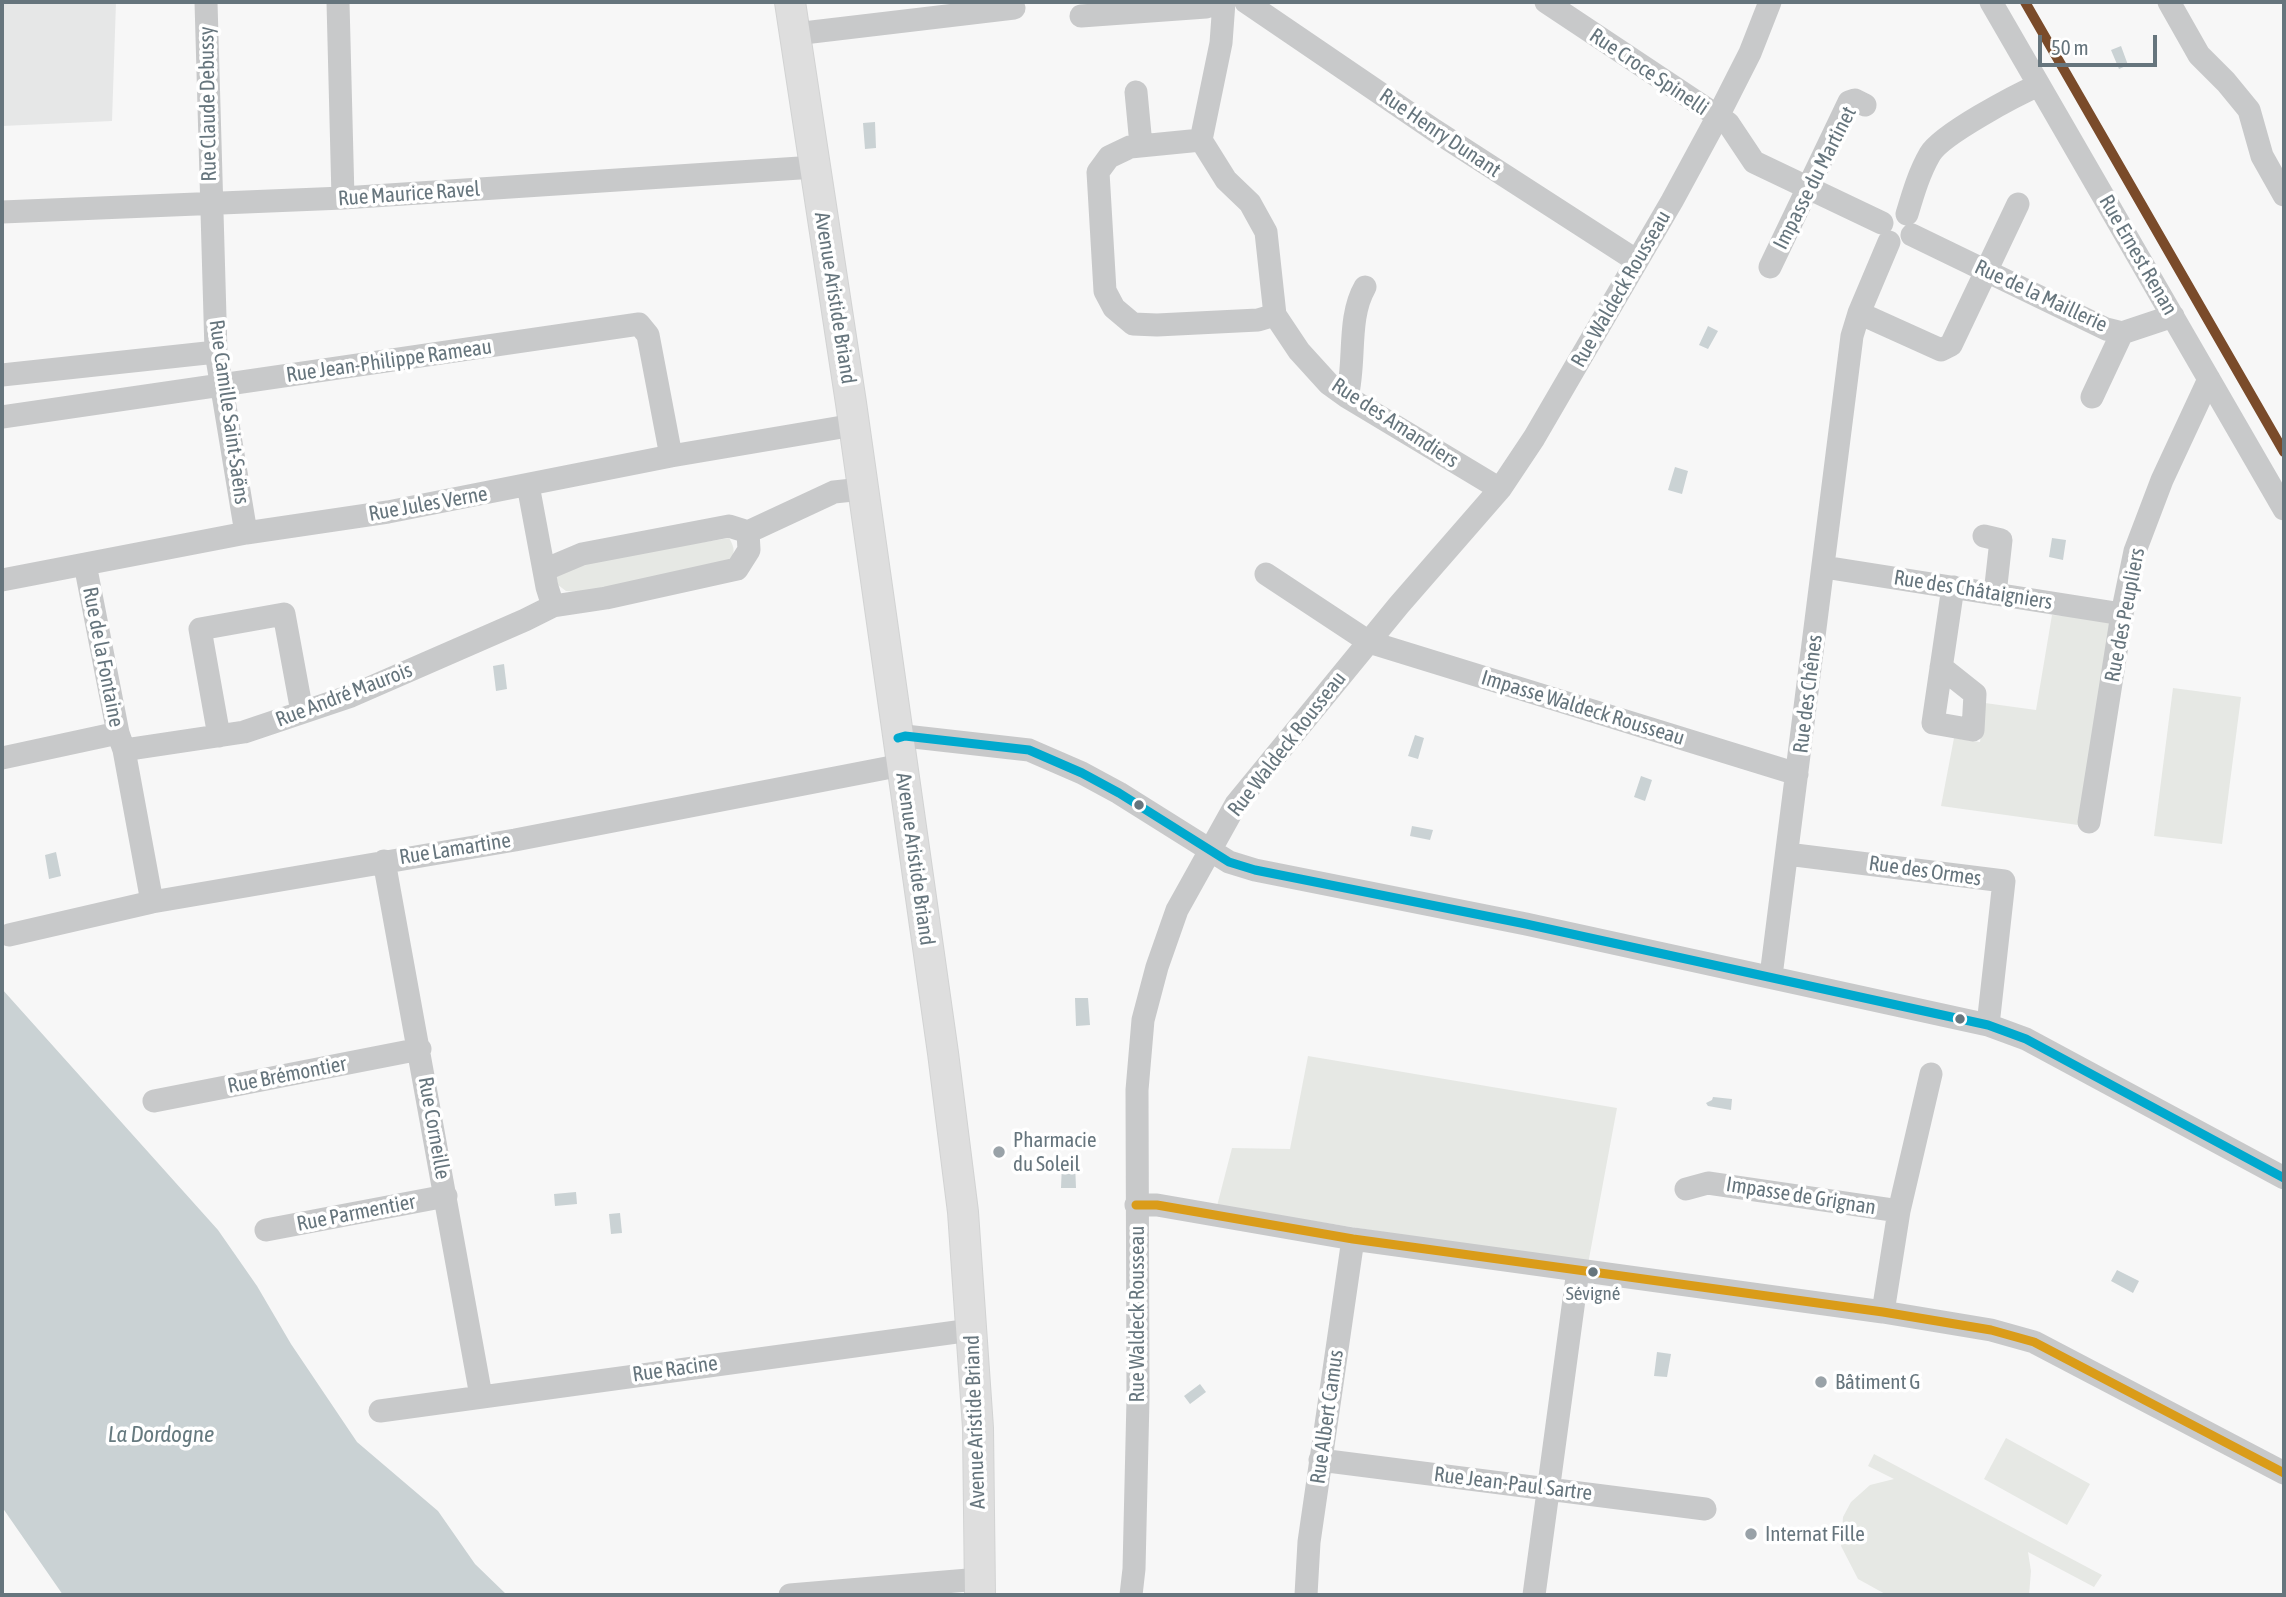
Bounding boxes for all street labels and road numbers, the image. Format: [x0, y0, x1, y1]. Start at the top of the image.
street label: Rue Croce Spinelli [1585, 23, 1713, 121]
street label: Rue Claude Debussy [194, 26, 222, 182]
street label: Rue Henry Dunant [1375, 83, 1505, 183]
street label: Impasse du Martinet [1768, 102, 1862, 254]
street label: Rue Maurice Ravel [337, 176, 481, 212]
street label: Rue Ernest Renan [2093, 190, 2183, 320]
street label: Rue Waldeck Rousseau [1566, 206, 1676, 372]
street label: Avenue Aristide Briand [809, 210, 861, 386]
street label: Rue de la Maillerie [1971, 254, 2111, 338]
street label: Rue Camille Saint-Saëns [204, 318, 254, 506]
street label: Rue Jean-Philippe Rameau [285, 334, 493, 388]
street label: Rue des Amandiers [1327, 373, 1463, 473]
street label: Rue Jules Verne [367, 481, 489, 527]
street label: Rue des Peupliers [2100, 546, 2150, 684]
street label: Rue des Châtaigniers [1892, 565, 2054, 615]
street label: Rue de la Fontaine [77, 585, 129, 729]
street label: Rue des Chênes [1788, 633, 1828, 755]
street label: Rue André Maurois [272, 657, 416, 733]
street label: Impasse Waldeck Rousseau [1478, 665, 1688, 751]
street label: Rue Waldeck Rousseau [1223, 667, 1351, 821]
street label: Avenue Aristide Briand [890, 771, 940, 947]
street label: Rue Lamartine [398, 828, 512, 870]
street label: Rue des Ormes [1867, 851, 1983, 891]
street label: Rue Brémontier [225, 1051, 349, 1099]
street label: Rue Corneille [413, 1075, 455, 1181]
street label: Impasse de Grignan [1724, 1172, 1878, 1220]
street label: Rue Parmentier [295, 1189, 417, 1237]
street label: Rue Waldeck Rousseau [1124, 1226, 1150, 1402]
street label: Avenue Aristide Briand [959, 1335, 991, 1509]
street label: Rue Albert Camus [1305, 1348, 1349, 1486]
street label: Rue Racine [631, 1351, 719, 1387]
street label: Rue Jean-Paul Sartre [1433, 1462, 1593, 1506]

